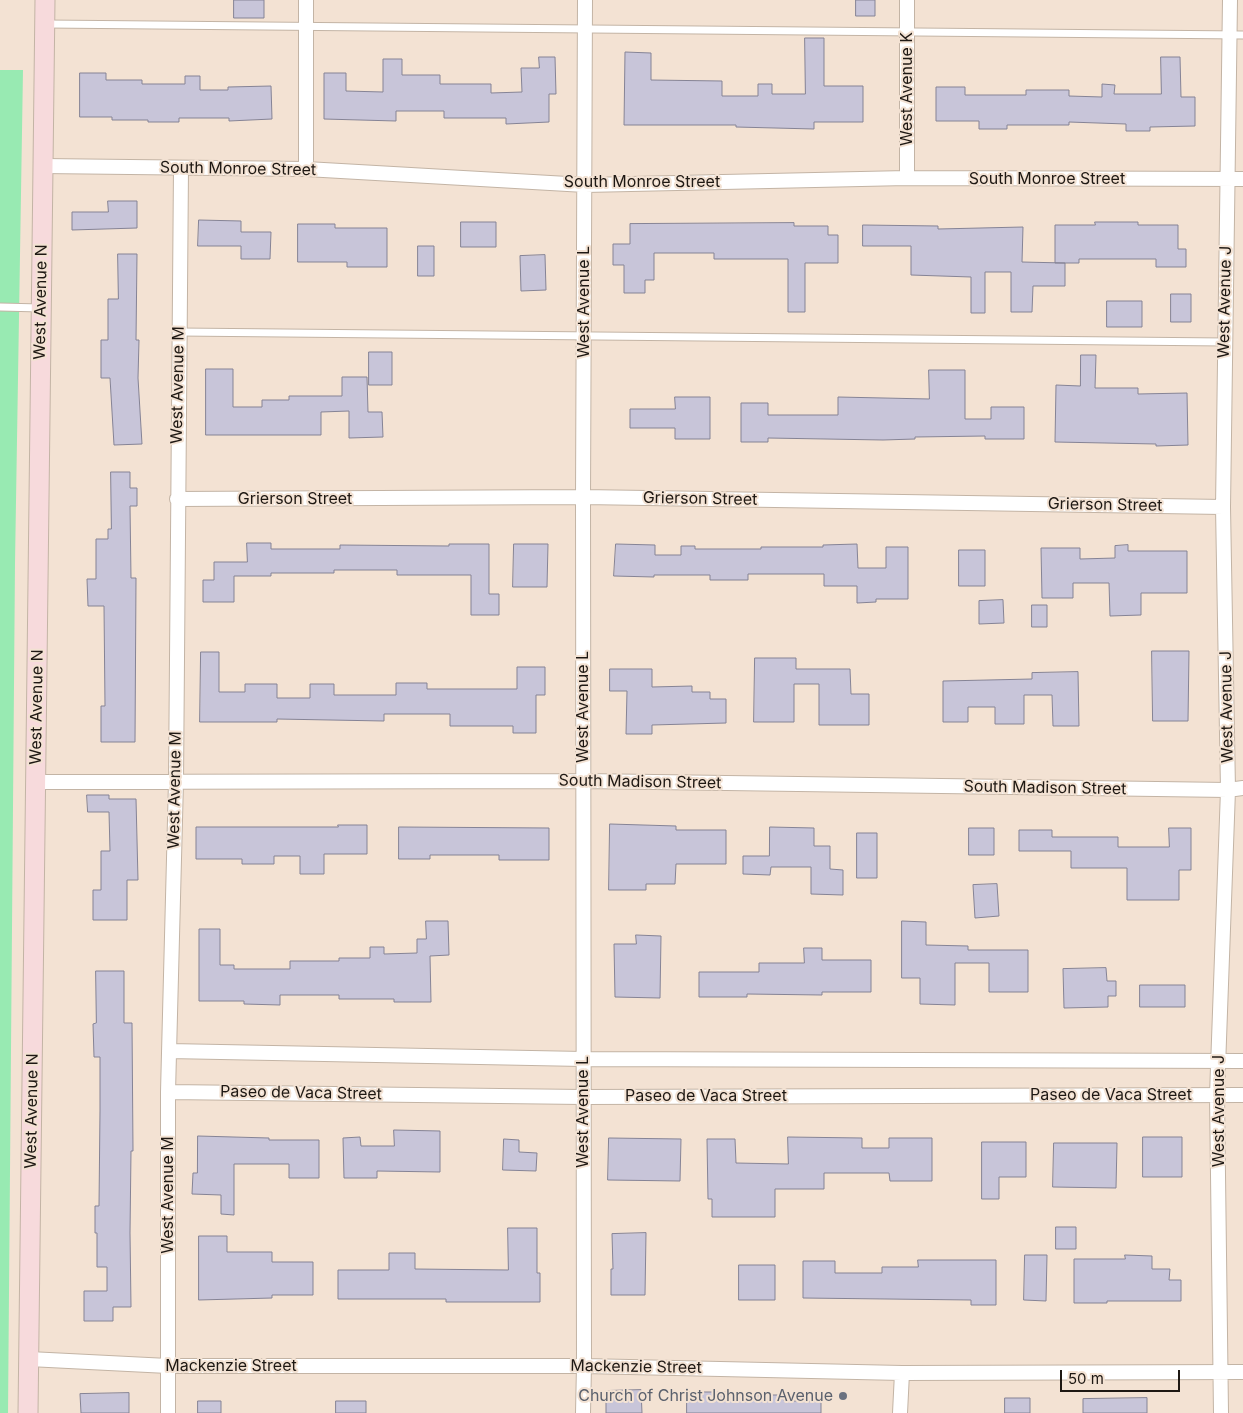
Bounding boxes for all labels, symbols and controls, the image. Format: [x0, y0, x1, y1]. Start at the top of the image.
street label: West Avenue K [897, 32, 917, 146]
street label: South Monroe Street [160, 158, 316, 180]
street label: South Monroe Street [969, 169, 1125, 189]
street label: South Monroe Street [564, 172, 720, 192]
street label: West Avenue N [30, 244, 52, 360]
street label: West Avenue L [574, 246, 594, 358]
street label: West Avenue J [1214, 246, 1236, 358]
street label: West Avenue M [167, 326, 189, 444]
street label: Grierson Street [643, 488, 757, 510]
street label: Grierson Street [238, 489, 352, 509]
street label: Grierson Street [1048, 494, 1162, 516]
street label: West Avenue N [26, 649, 48, 765]
street label: West Avenue L [573, 651, 593, 763]
street label: West Avenue J [1216, 651, 1238, 763]
street label: West Avenue M [164, 731, 186, 849]
street label: South Madison Street [558, 771, 722, 793]
street label: South Madison Street [963, 777, 1127, 799]
street label: West Avenue N [21, 1053, 43, 1169]
street label: West Avenue J [1209, 1055, 1229, 1167]
street label: West Avenue L [573, 1056, 593, 1168]
street label: Paseo de Vaca Street [220, 1082, 382, 1104]
street label: Paseo de Vaca Street [1030, 1085, 1192, 1105]
street label: Paseo de Vaca Street [625, 1086, 787, 1106]
street label: West Avenue M [158, 1136, 178, 1254]
street label: Mackenzie Street [165, 1356, 297, 1376]
street label: Mackenzie Street [570, 1356, 702, 1378]
scale bar [1063, 1360, 1183, 1392]
text: 50 m [1068, 1369, 1104, 1388]
place label: Church of Christ Johnson Avenue [578, 1386, 833, 1406]
marker: Church of Christ Johnson Avenue [837, 1390, 849, 1402]

